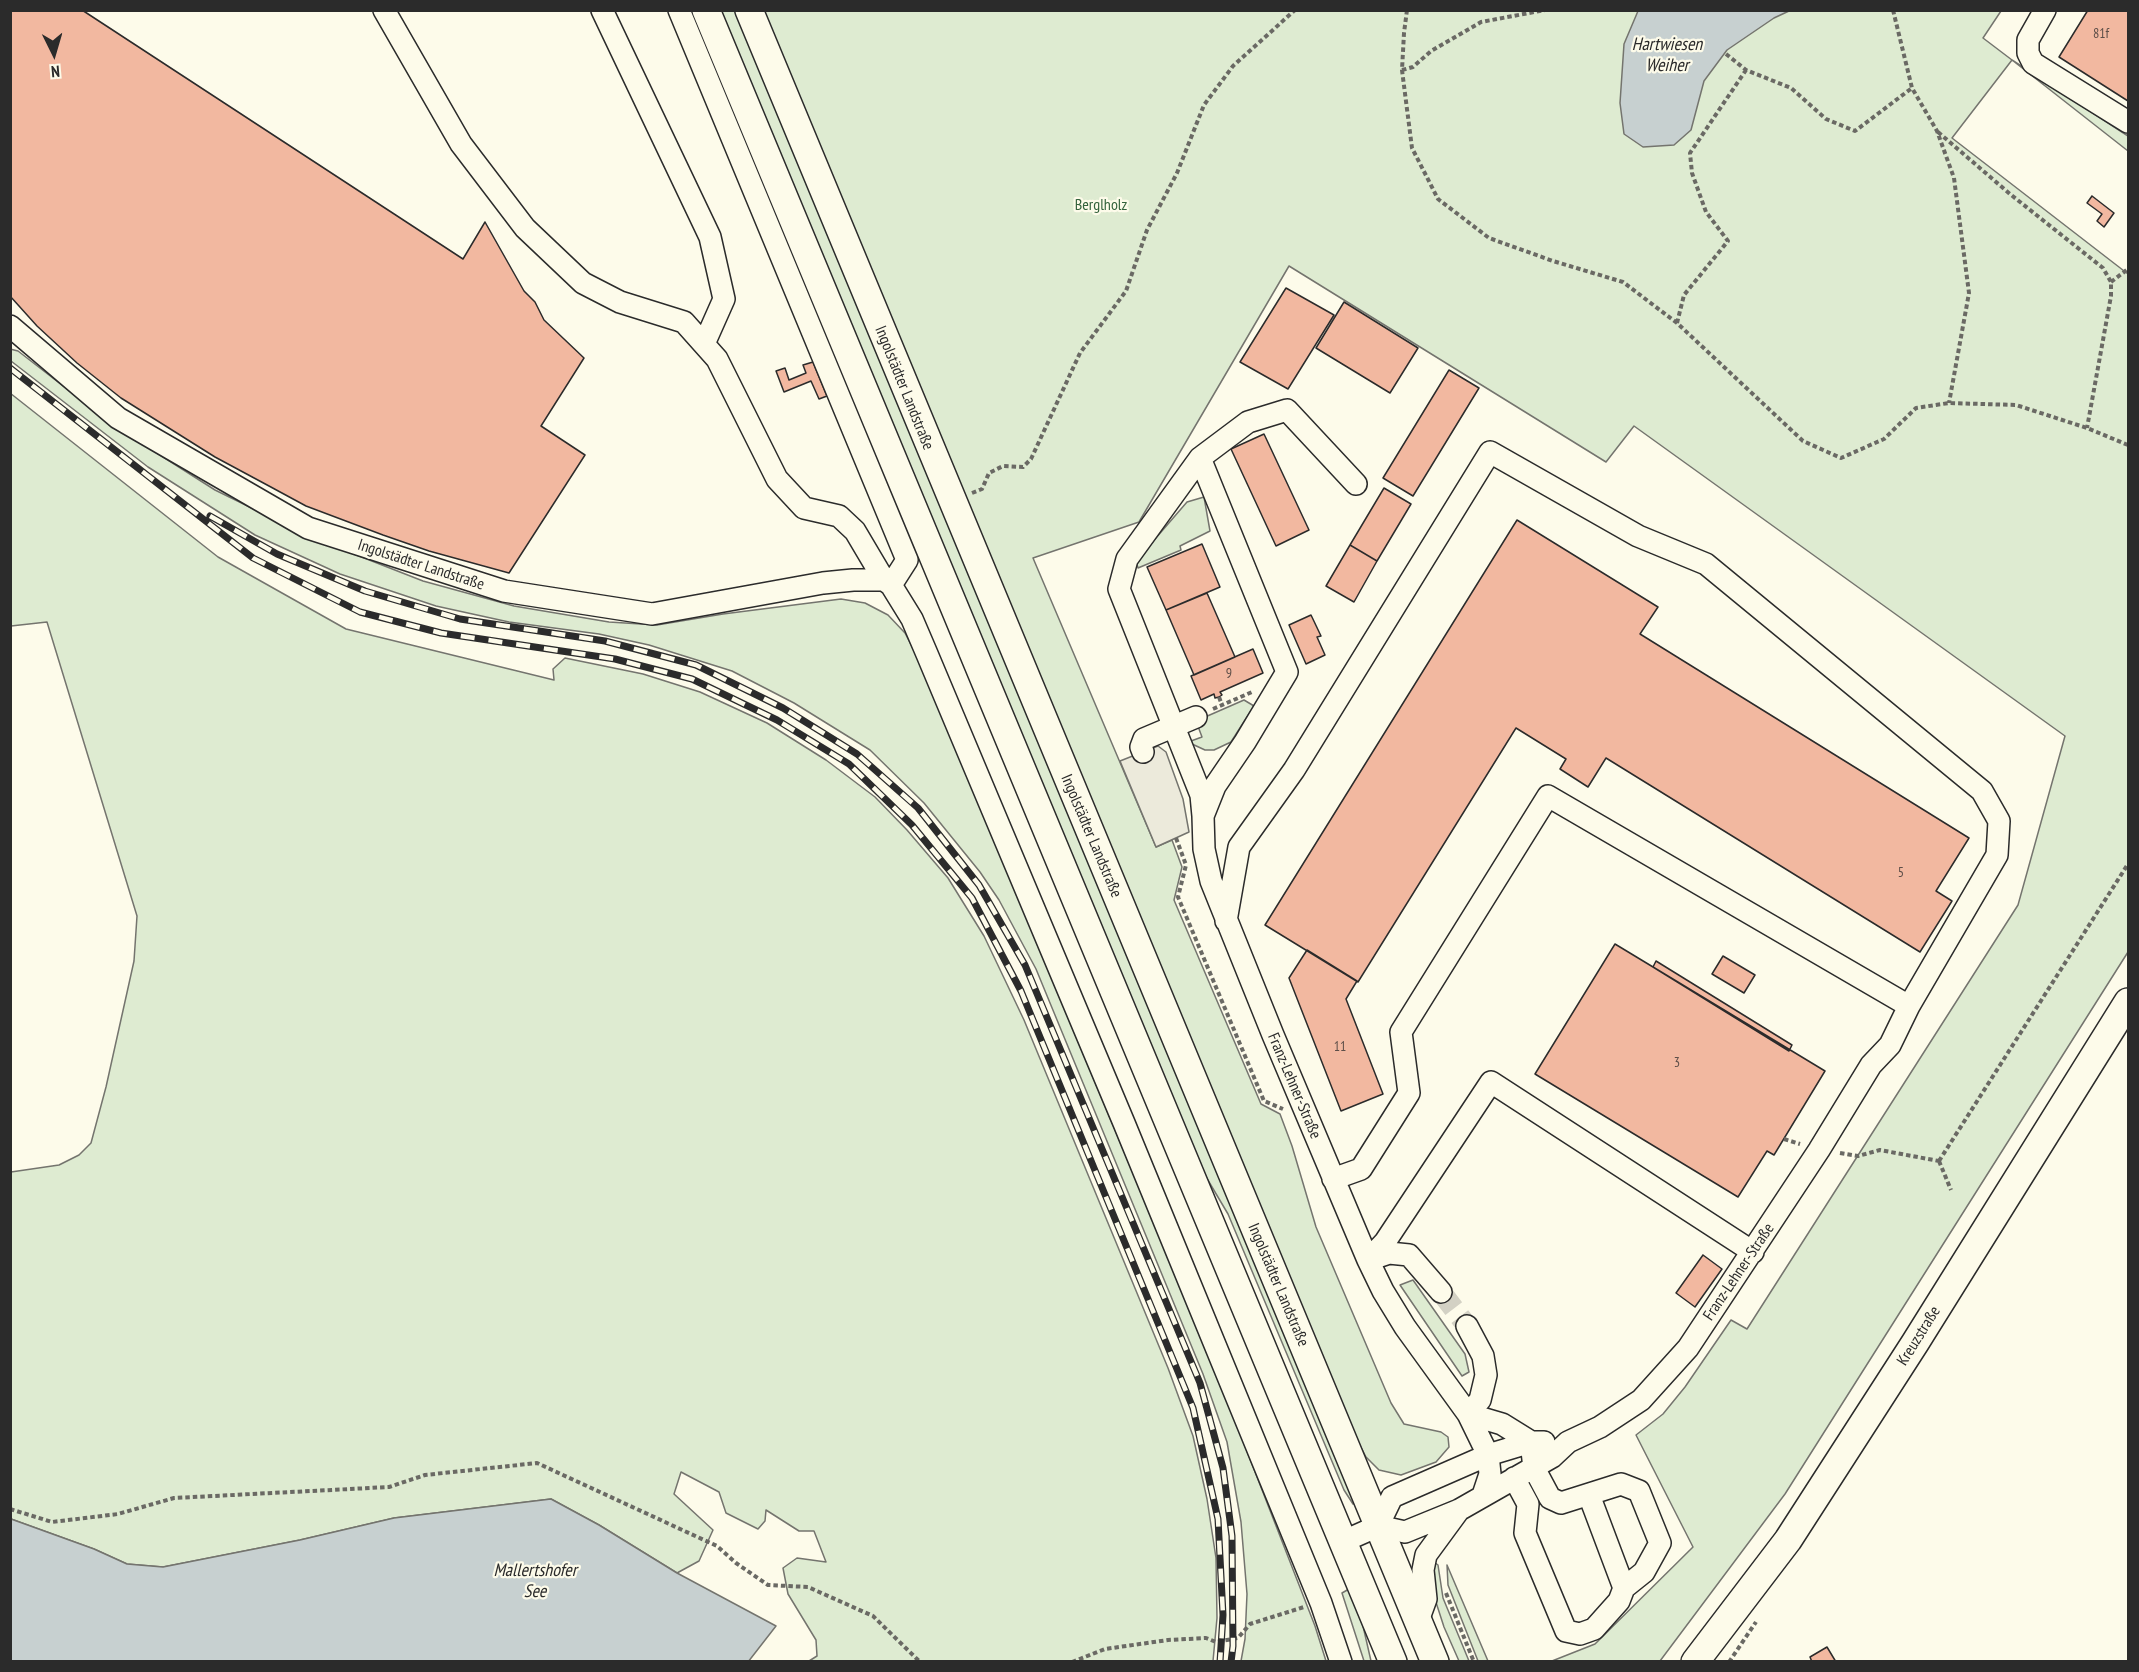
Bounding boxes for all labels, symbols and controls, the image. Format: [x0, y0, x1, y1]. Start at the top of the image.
north arrow [24, 24, 84, 84]
house number: 81f [2093, 26, 2109, 42]
water label: Hartwiesen Weiher [1632, 34, 1702, 76]
text: N [50, 62, 61, 82]
park label: Berglholz [1075, 195, 1127, 215]
street label: Ingolstädter Landstraße [870, 323, 938, 453]
street label: Ingolstädter Landstraße [355, 535, 487, 595]
house number: 9 [1226, 666, 1232, 682]
street label: Ingolstädter Landstraße [1056, 772, 1126, 900]
house number: 5 [1898, 865, 1904, 881]
street label: Franz-Lehner-Straße [1263, 1030, 1325, 1142]
house number: 11 [1334, 1039, 1346, 1055]
house number: 3 [1674, 1055, 1680, 1071]
street label: Franz-Lehner-Straße [1699, 1220, 1779, 1324]
street label: Ingolstädter Landstraße [1243, 1221, 1313, 1349]
street label: Kreuzstraße [1893, 1303, 1945, 1369]
water label: Mallertshofer See [493, 1560, 577, 1602]

